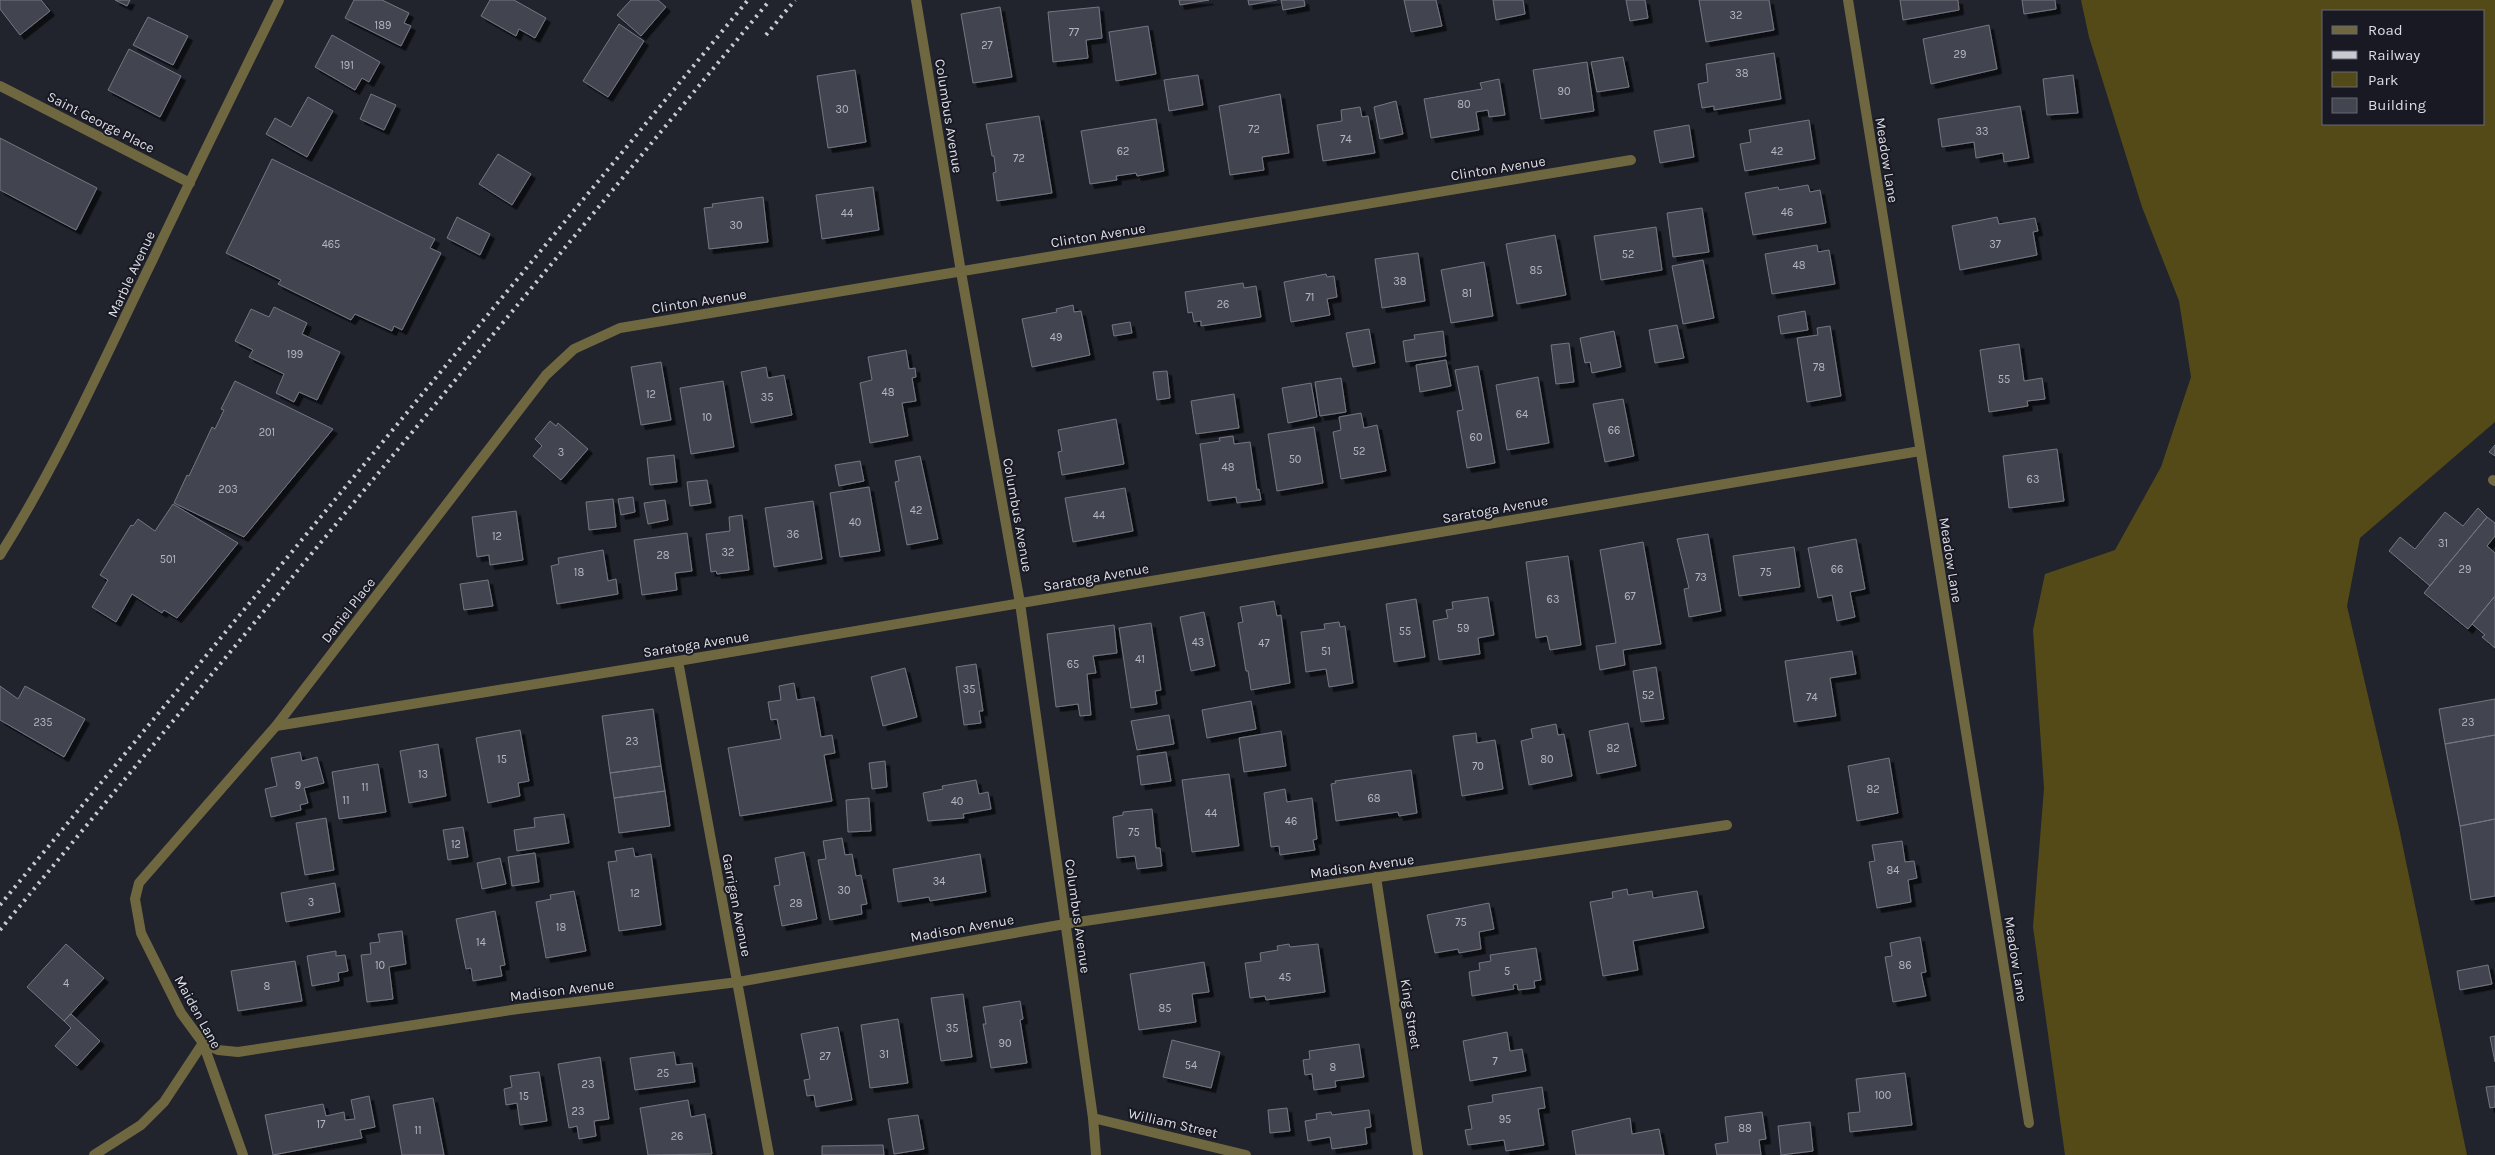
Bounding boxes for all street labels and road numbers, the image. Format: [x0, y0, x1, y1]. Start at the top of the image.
street label: Columbus Avenue [931, 58, 966, 174]
street label: Saint George Place [44, 88, 157, 157]
street label: Meadow Lane [1871, 116, 1902, 204]
street label: Clinton Avenue [1449, 153, 1547, 184]
street label: Clinton Avenue [1049, 220, 1147, 251]
street label: Marble Avenue [104, 228, 159, 320]
street label: Clinton Avenue [650, 286, 748, 317]
street label: Columbus Avenue [999, 457, 1036, 573]
street label: Saratoga Avenue [1441, 492, 1549, 527]
street label: Meadow Lane [1935, 516, 1966, 604]
street label: Saratoga Avenue [1042, 560, 1150, 595]
street label: Daniel Place [318, 574, 379, 646]
street label: Saratoga Avenue [642, 628, 750, 661]
street label: Madison Avenue [1309, 851, 1415, 882]
street label: Garrigan Avenue [718, 852, 755, 958]
street label: Columbus Avenue [1061, 858, 1094, 974]
street label: Madison Avenue [909, 911, 1015, 946]
street label: Meadow Lane [2000, 915, 2031, 1003]
street label: Maiden Lane [171, 973, 225, 1052]
street label: Madison Avenue [509, 976, 615, 1005]
street label: King Street [1397, 978, 1424, 1050]
street label: William Street [1127, 1105, 1219, 1142]

